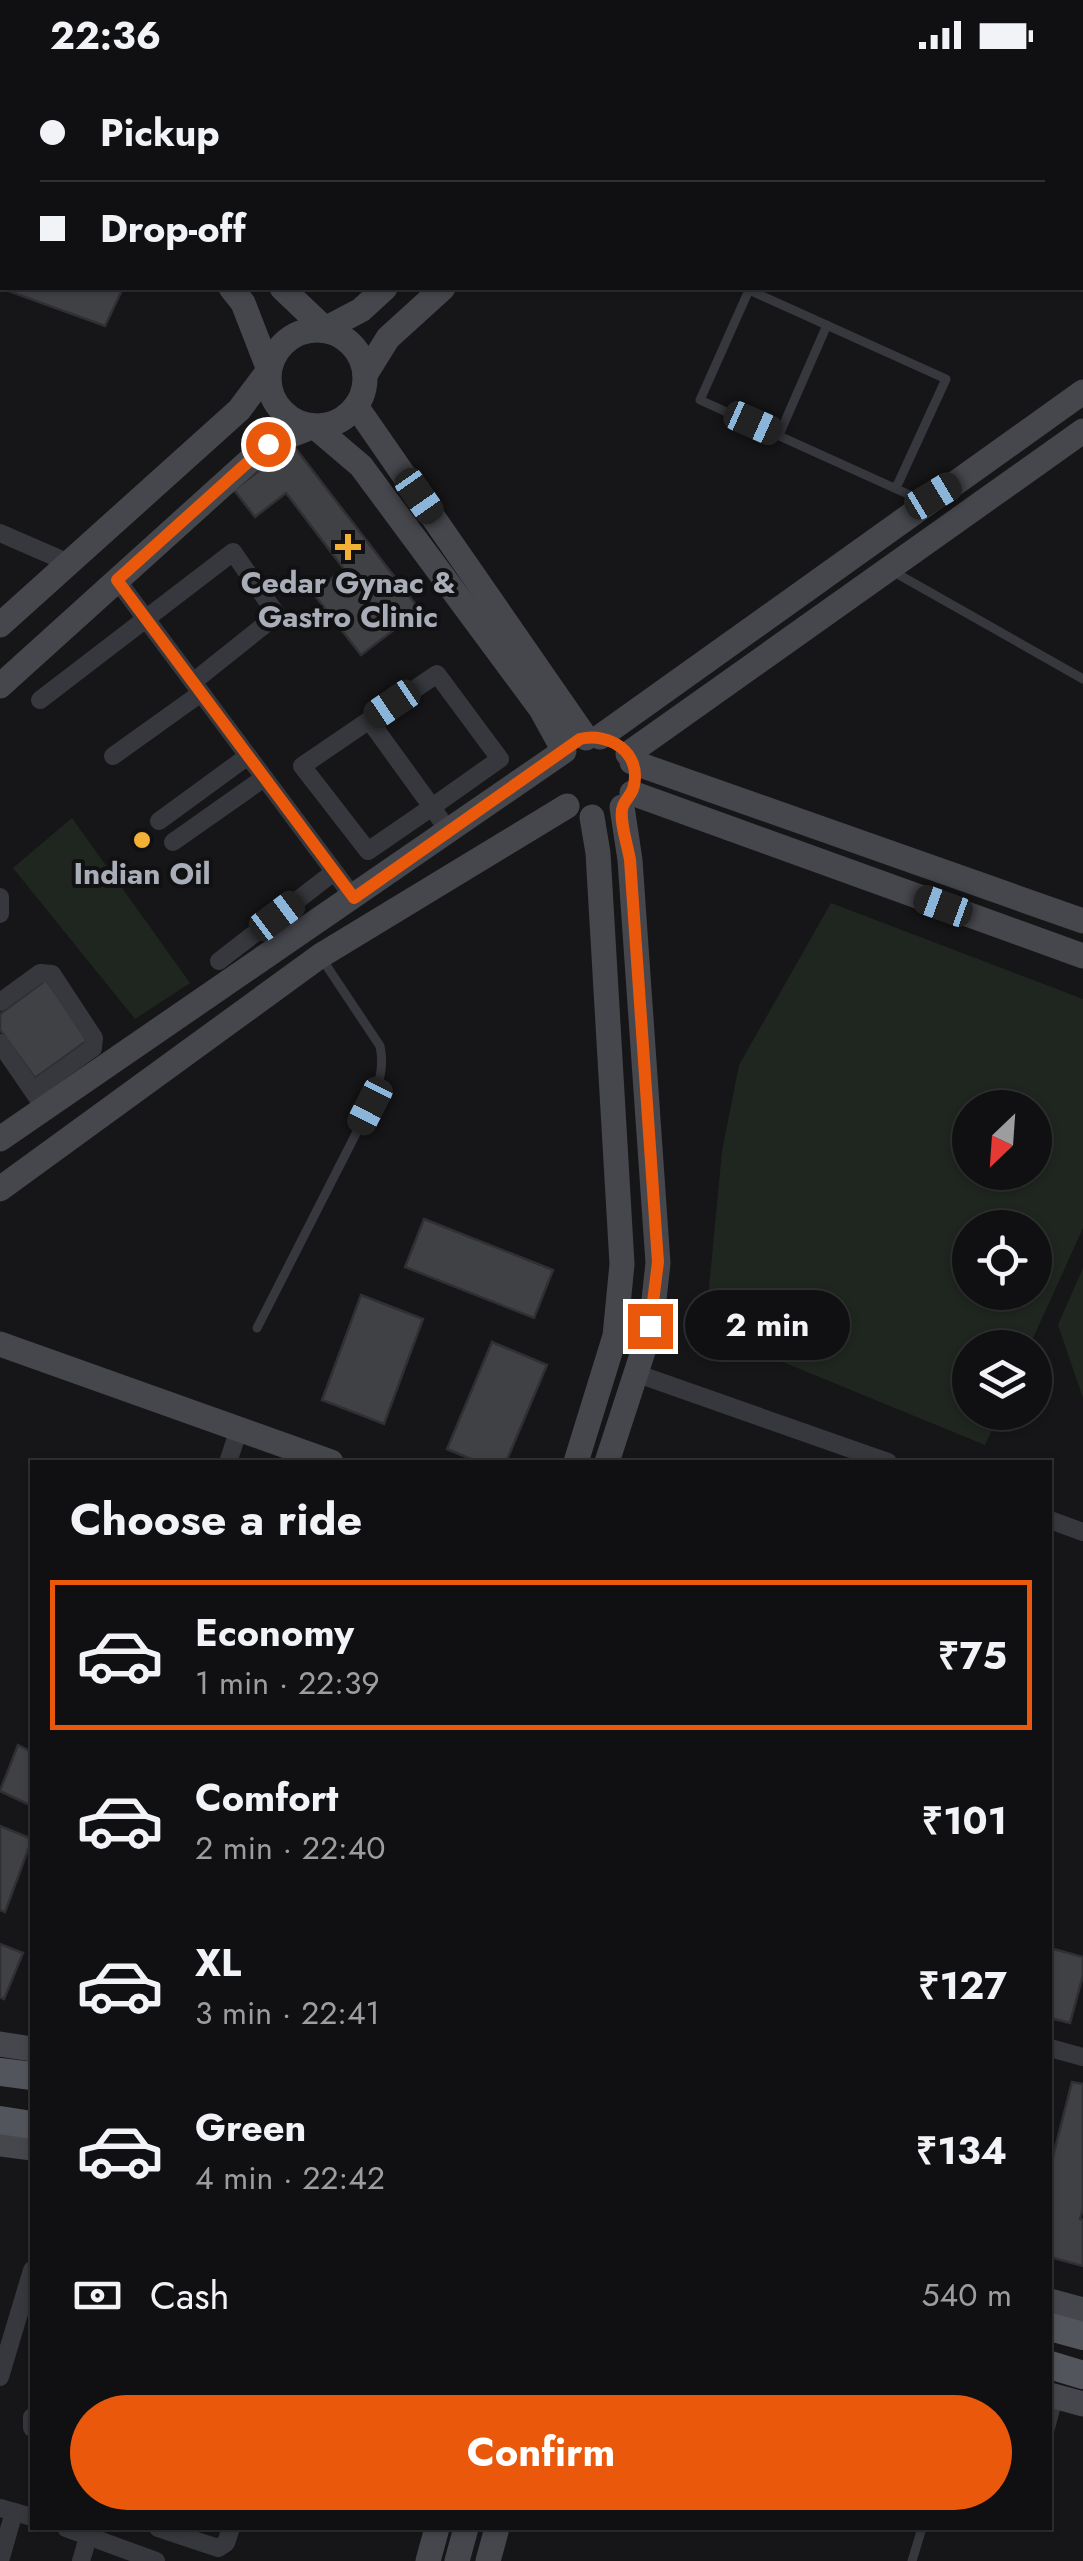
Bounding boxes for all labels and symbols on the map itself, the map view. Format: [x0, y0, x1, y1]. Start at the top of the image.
car [719, 397, 787, 449]
route start [246, 422, 291, 467]
car [390, 463, 448, 529]
car [900, 468, 966, 524]
marker: Cedar Gynac & Gastro Clinic [335, 534, 361, 560]
place label: Cedar Gynac & Gastro Clinic [241, 561, 456, 638]
car [359, 675, 425, 733]
marker: Indian Oil [131, 829, 153, 851]
place label: Indian Oil [73, 852, 211, 895]
car [910, 882, 976, 930]
car [244, 886, 310, 946]
car [343, 1072, 397, 1140]
north arrow [952, 1090, 1052, 1190]
callout: 2 min [685, 1291, 850, 1361]
route end [628, 1304, 673, 1349]

